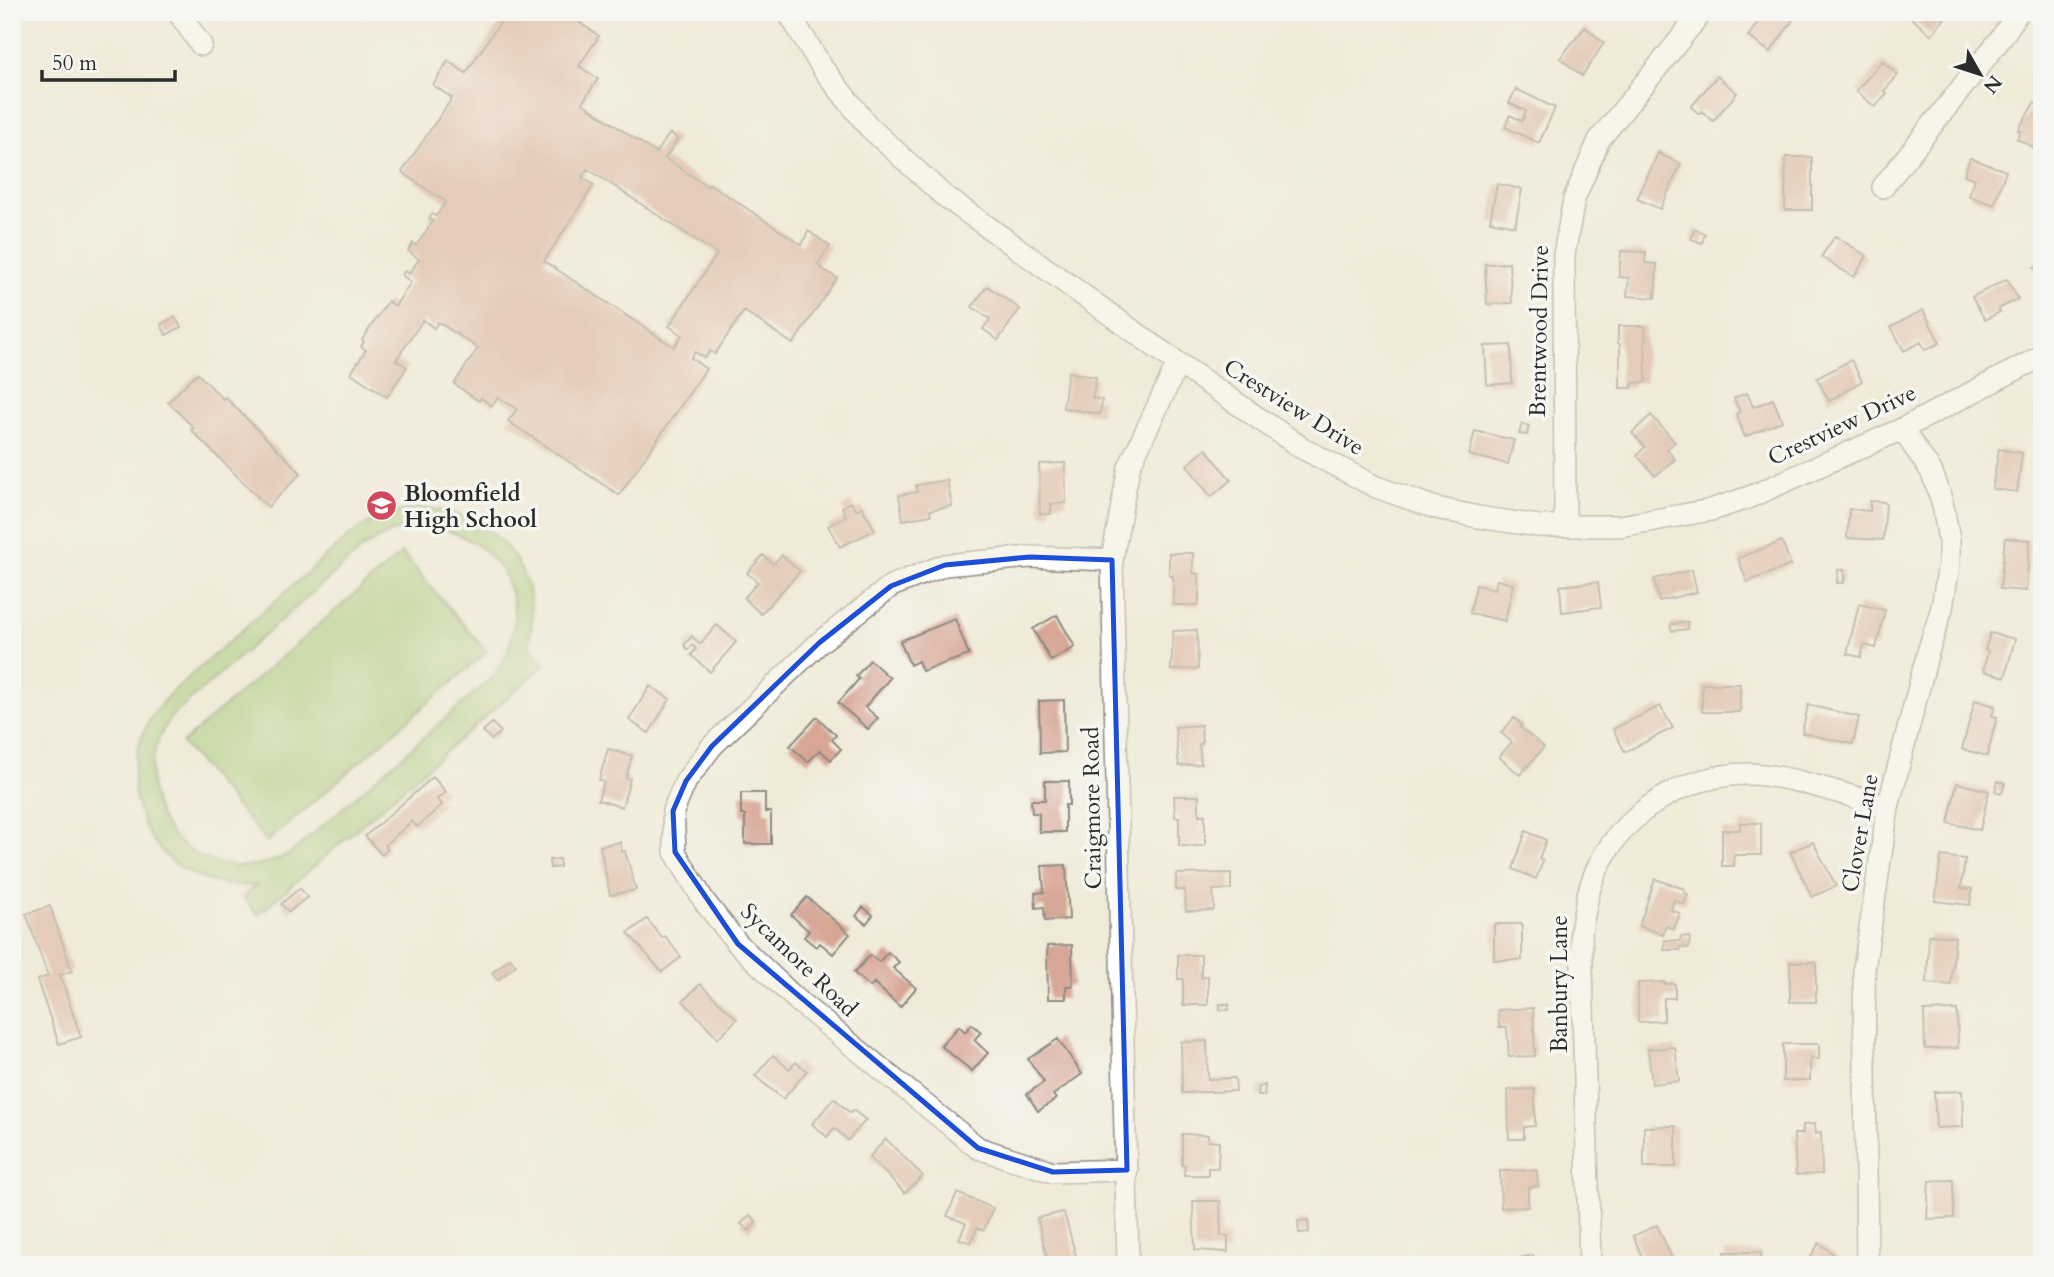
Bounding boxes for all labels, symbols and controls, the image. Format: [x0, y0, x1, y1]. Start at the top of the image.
scale bar [42, 38, 175, 82]
north arrow [1946, 38, 2016, 108]
text: 50 m [52, 49, 97, 78]
text: N [1977, 69, 2008, 99]
street label: Brentwood Drive [1522, 245, 1556, 417]
street label: Crestview Drive [1218, 351, 1370, 463]
street label: Crestview Drive [1763, 377, 1921, 473]
place label: Bloomfield High School [404, 478, 537, 535]
school or university icon: Bloomfield High School [364, 489, 398, 523]
street label: Craigmore Road [1075, 726, 1109, 890]
street label: Clover Lane [1834, 771, 1886, 895]
street label: Sycamore Road [734, 896, 865, 1024]
street label: Banbury Lane [1544, 915, 1575, 1053]

